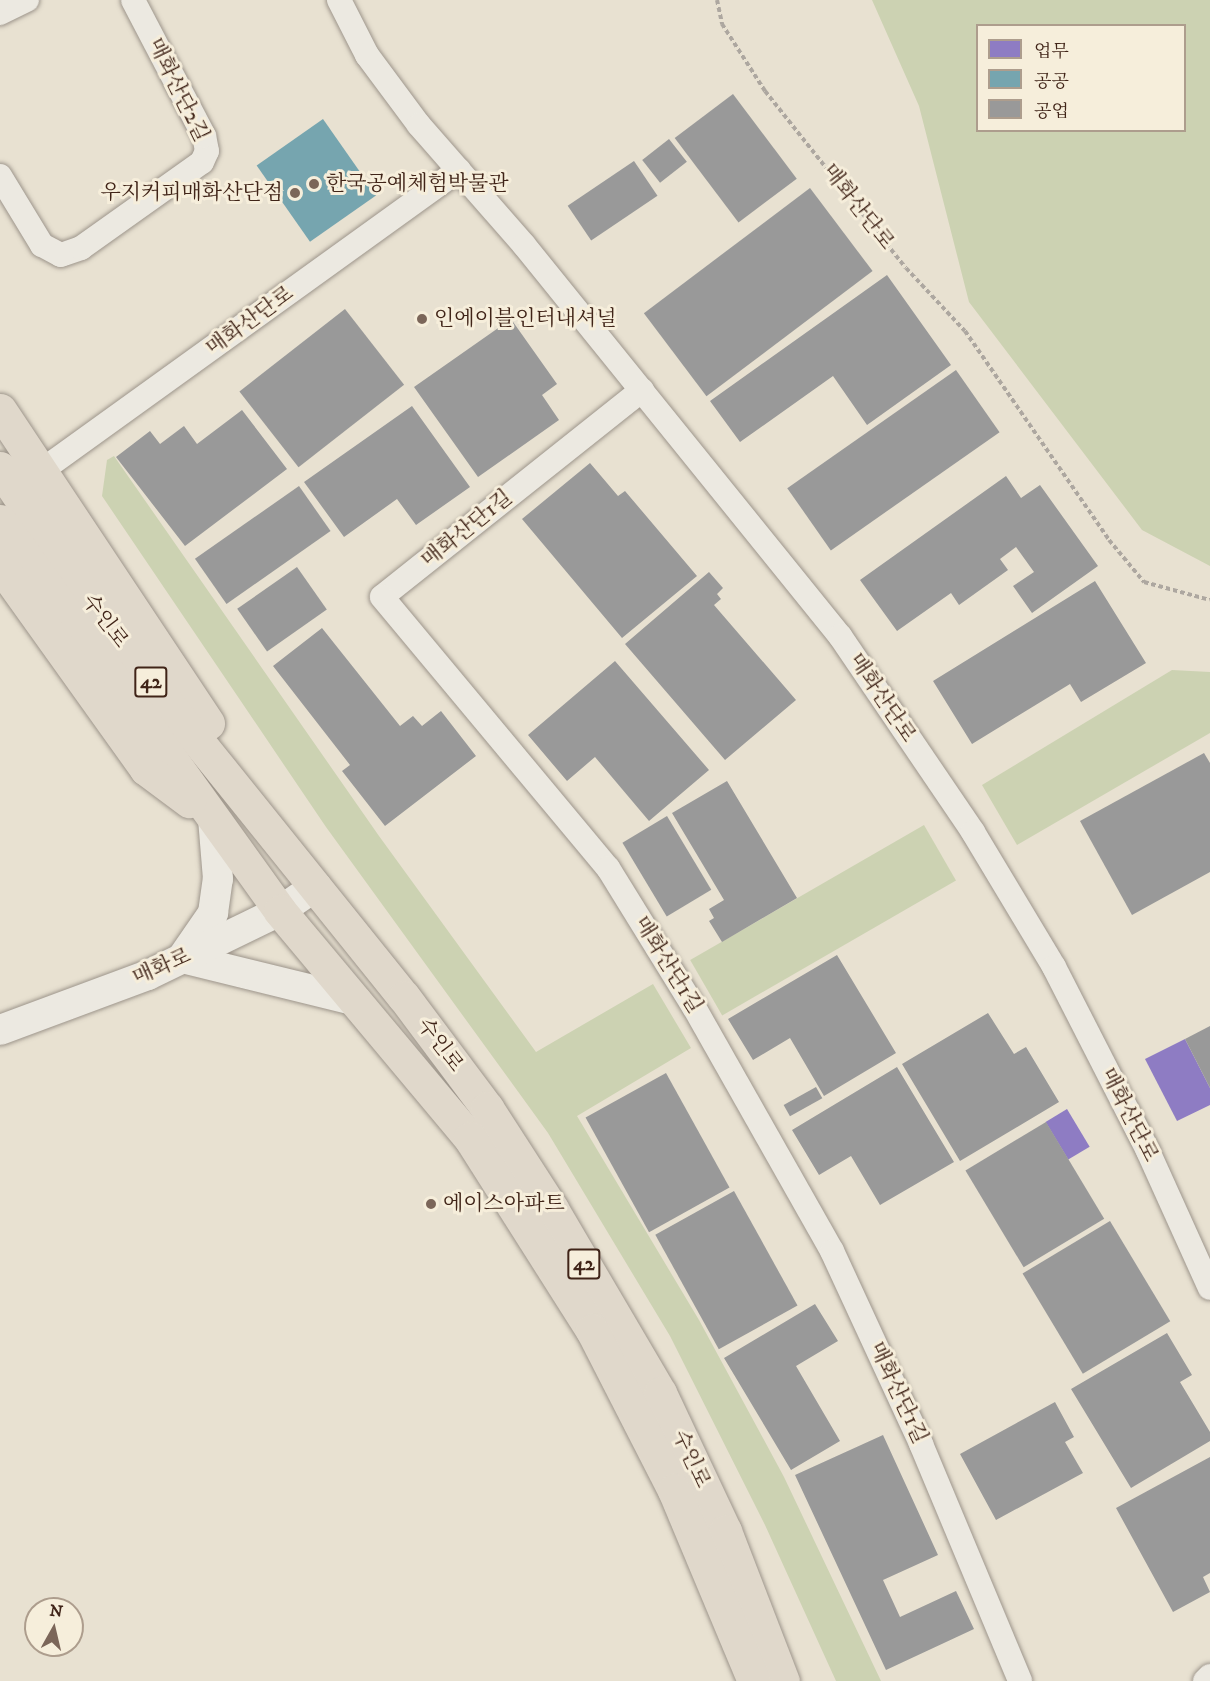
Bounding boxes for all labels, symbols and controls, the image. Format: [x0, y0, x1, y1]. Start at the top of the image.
legend [976, 24, 1186, 132]
street label: 매화산단2길 [142, 34, 214, 146]
text: 업무 [1034, 41, 1069, 63]
text: 공공 [1034, 71, 1069, 93]
text: 공업 [1034, 101, 1069, 123]
street label: 매화산단로 [817, 159, 899, 255]
place label: 한국공예체험박물관 [326, 171, 509, 197]
marker: 한국공예체험박물관 [307, 177, 321, 191]
place label: 우지커피매화산단점 [100, 180, 283, 206]
marker: 우지커피매화산단점 [288, 186, 302, 200]
street label: 매화산단로 [202, 281, 298, 361]
place label: 인에이블인터내셔널 [434, 306, 617, 332]
marker: 인에이블인터내셔널 [415, 312, 429, 326]
street label: 매화산단1길 [417, 485, 517, 573]
street label: 수인로 [77, 589, 133, 653]
street label: 매화산단로 [843, 649, 921, 747]
road number: 42 [133, 665, 169, 699]
street label: 매화산단1길 [628, 912, 708, 1018]
street label: 매화로 [129, 943, 195, 991]
street label: 수인로 [412, 1013, 468, 1077]
street label: 매화산단로 [1095, 1064, 1163, 1166]
place label: 에이스아파트 [443, 1191, 565, 1217]
marker: 에이스아파트 [424, 1197, 438, 1211]
road number: 42 [566, 1247, 602, 1281]
street label: 매화산단1길 [864, 1338, 932, 1448]
street label: 수인로 [667, 1426, 715, 1492]
north arrow [24, 1597, 84, 1657]
text: N [48, 1600, 64, 1622]

